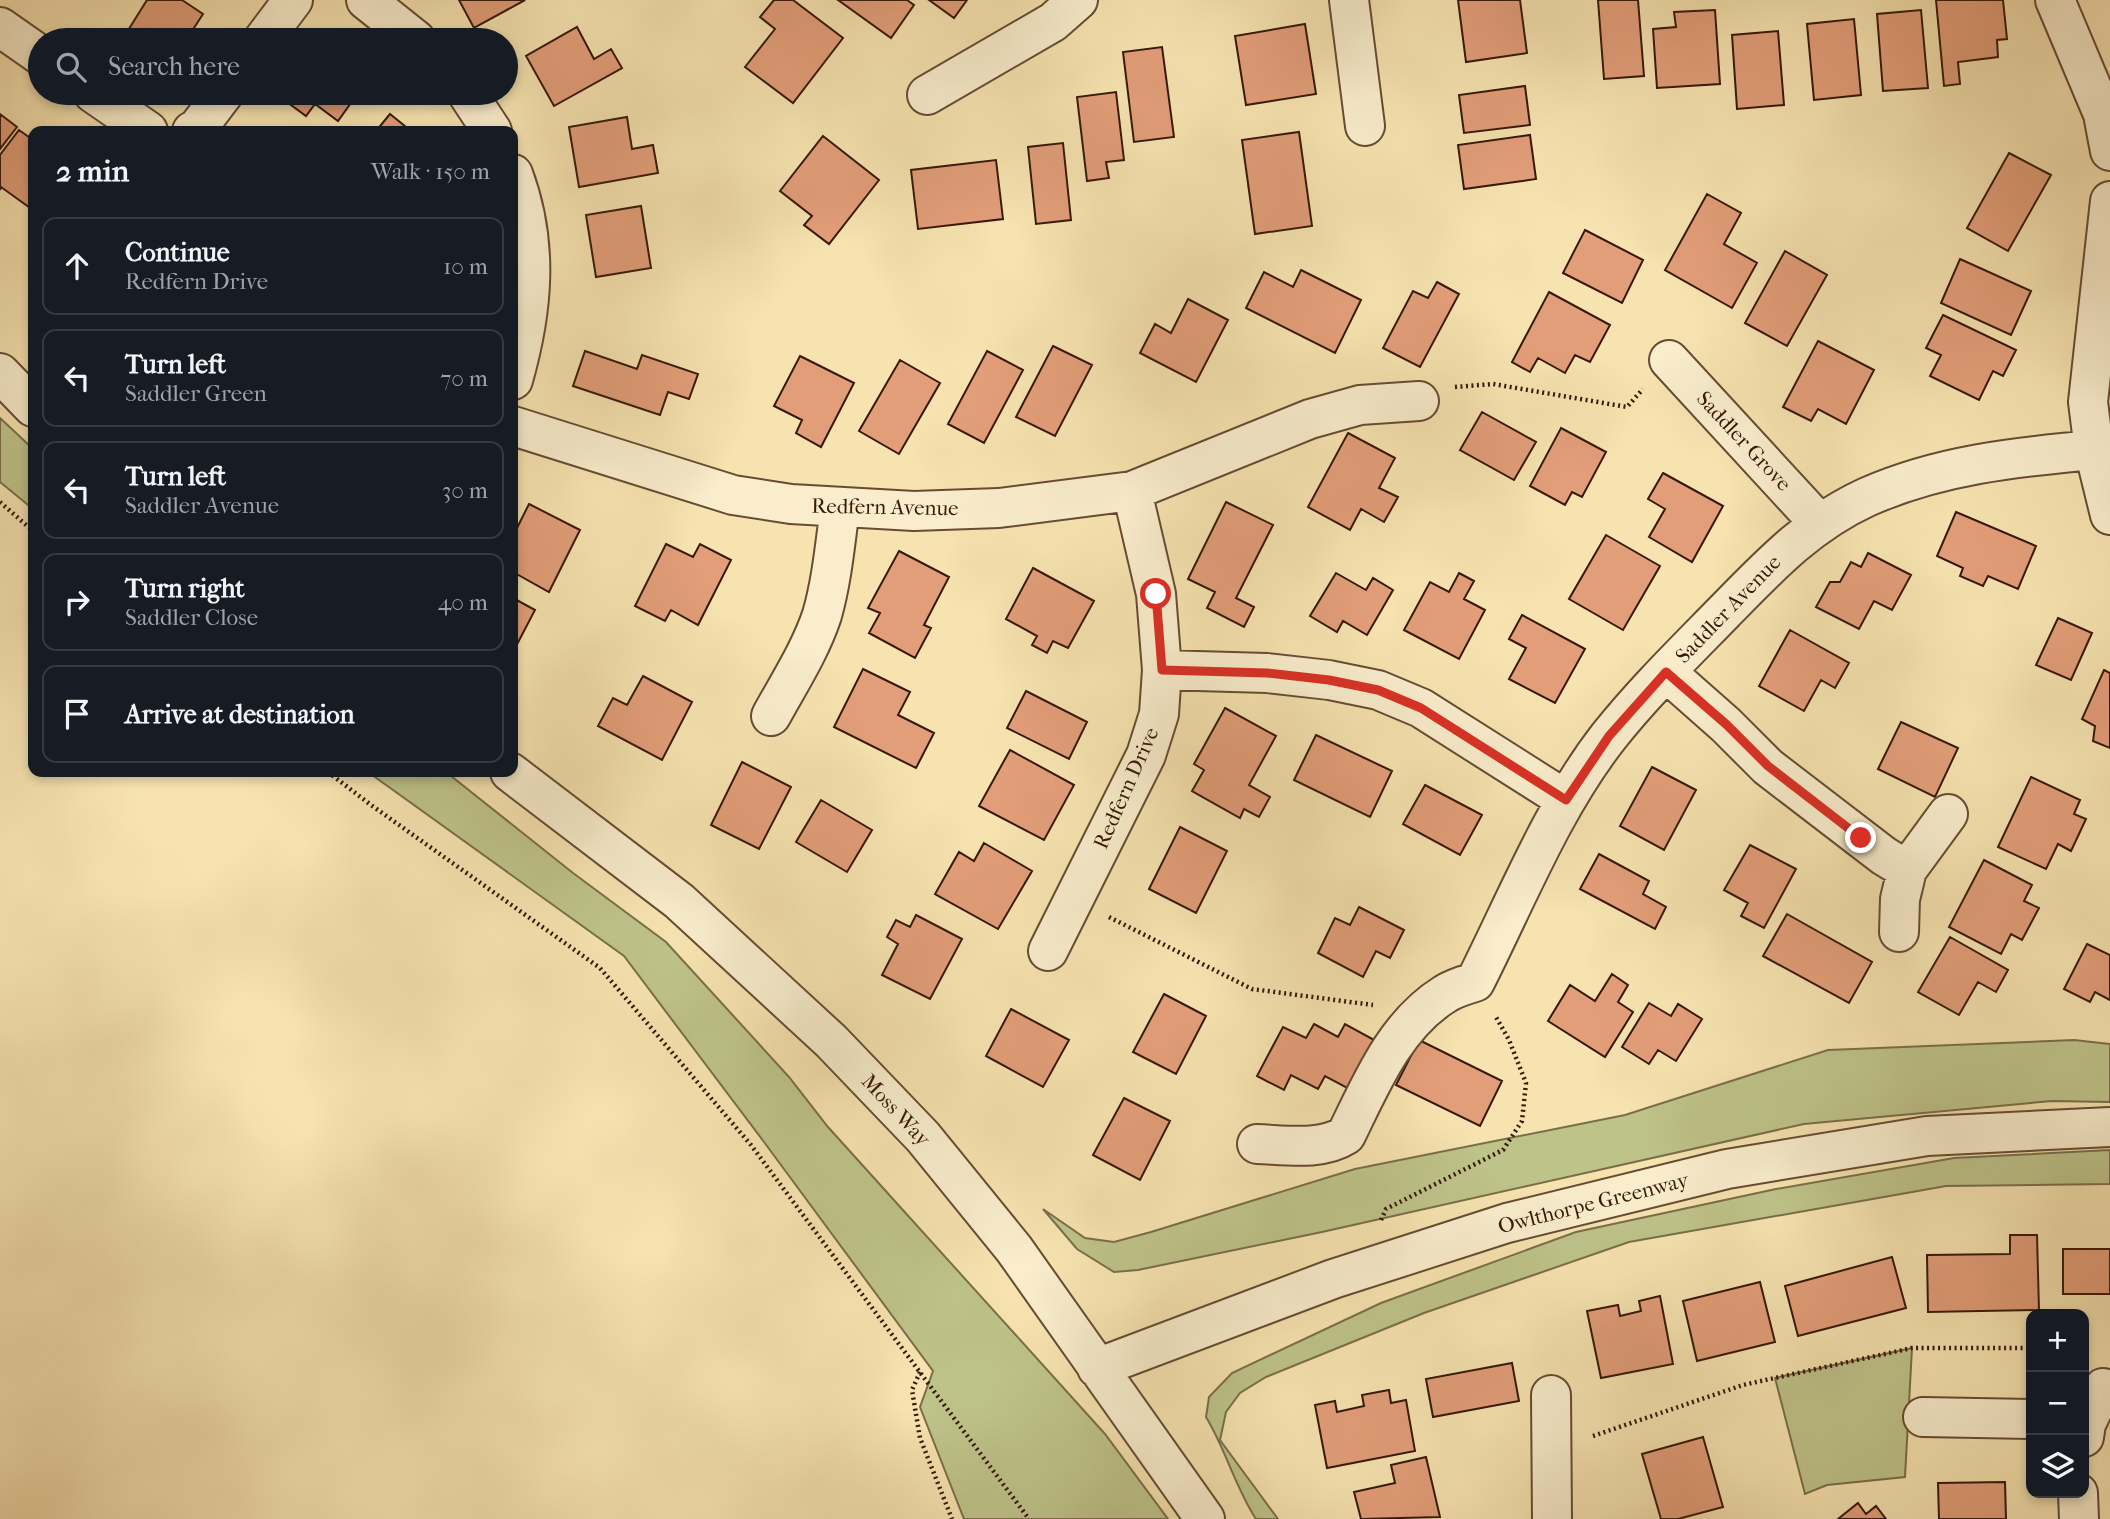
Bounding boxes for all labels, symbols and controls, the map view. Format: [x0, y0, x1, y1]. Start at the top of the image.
search box [28, 28, 518, 105]
icon: search [52, 48, 90, 86]
text: Search here [108, 51, 240, 82]
text: 2 min [56, 154, 129, 189]
text: Walk · 150 m [371, 158, 490, 185]
text: Continue [125, 237, 230, 268]
icon: ahead [58, 247, 96, 285]
text: 10 m [443, 253, 488, 280]
text: Redfern Drive [125, 268, 268, 295]
text: Turn left [125, 349, 226, 380]
icon: left [58, 359, 96, 397]
text: 70 m [440, 365, 488, 392]
text: Saddler Green [125, 380, 267, 407]
street label: Saddler Grove [1692, 386, 1796, 496]
text: Turn left [125, 461, 226, 492]
icon: left [58, 471, 96, 509]
text: 30 m [442, 477, 488, 504]
text: Saddler Avenue [125, 492, 279, 519]
street label: Redfern Avenue [811, 494, 959, 520]
street label: Saddler Avenue [1671, 550, 1785, 668]
text: Turn right [125, 573, 245, 604]
route start [1140, 578, 1171, 609]
icon: right [58, 583, 96, 621]
text: 40 m [438, 589, 488, 616]
text: Saddler Close [125, 604, 258, 631]
icon: arrive [58, 695, 96, 733]
text: Arrive at destination [125, 699, 355, 730]
street label: Redfern Drive [1088, 723, 1164, 853]
route end [1845, 822, 1876, 853]
street label: Moss Way [857, 1069, 936, 1151]
street label: Owlthorpe Greenway [1495, 1168, 1692, 1238]
map controls [2026, 1309, 2089, 1498]
button: + [2026, 1309, 2089, 1372]
button: − [2026, 1372, 2089, 1435]
button: layers [2026, 1435, 2089, 1498]

